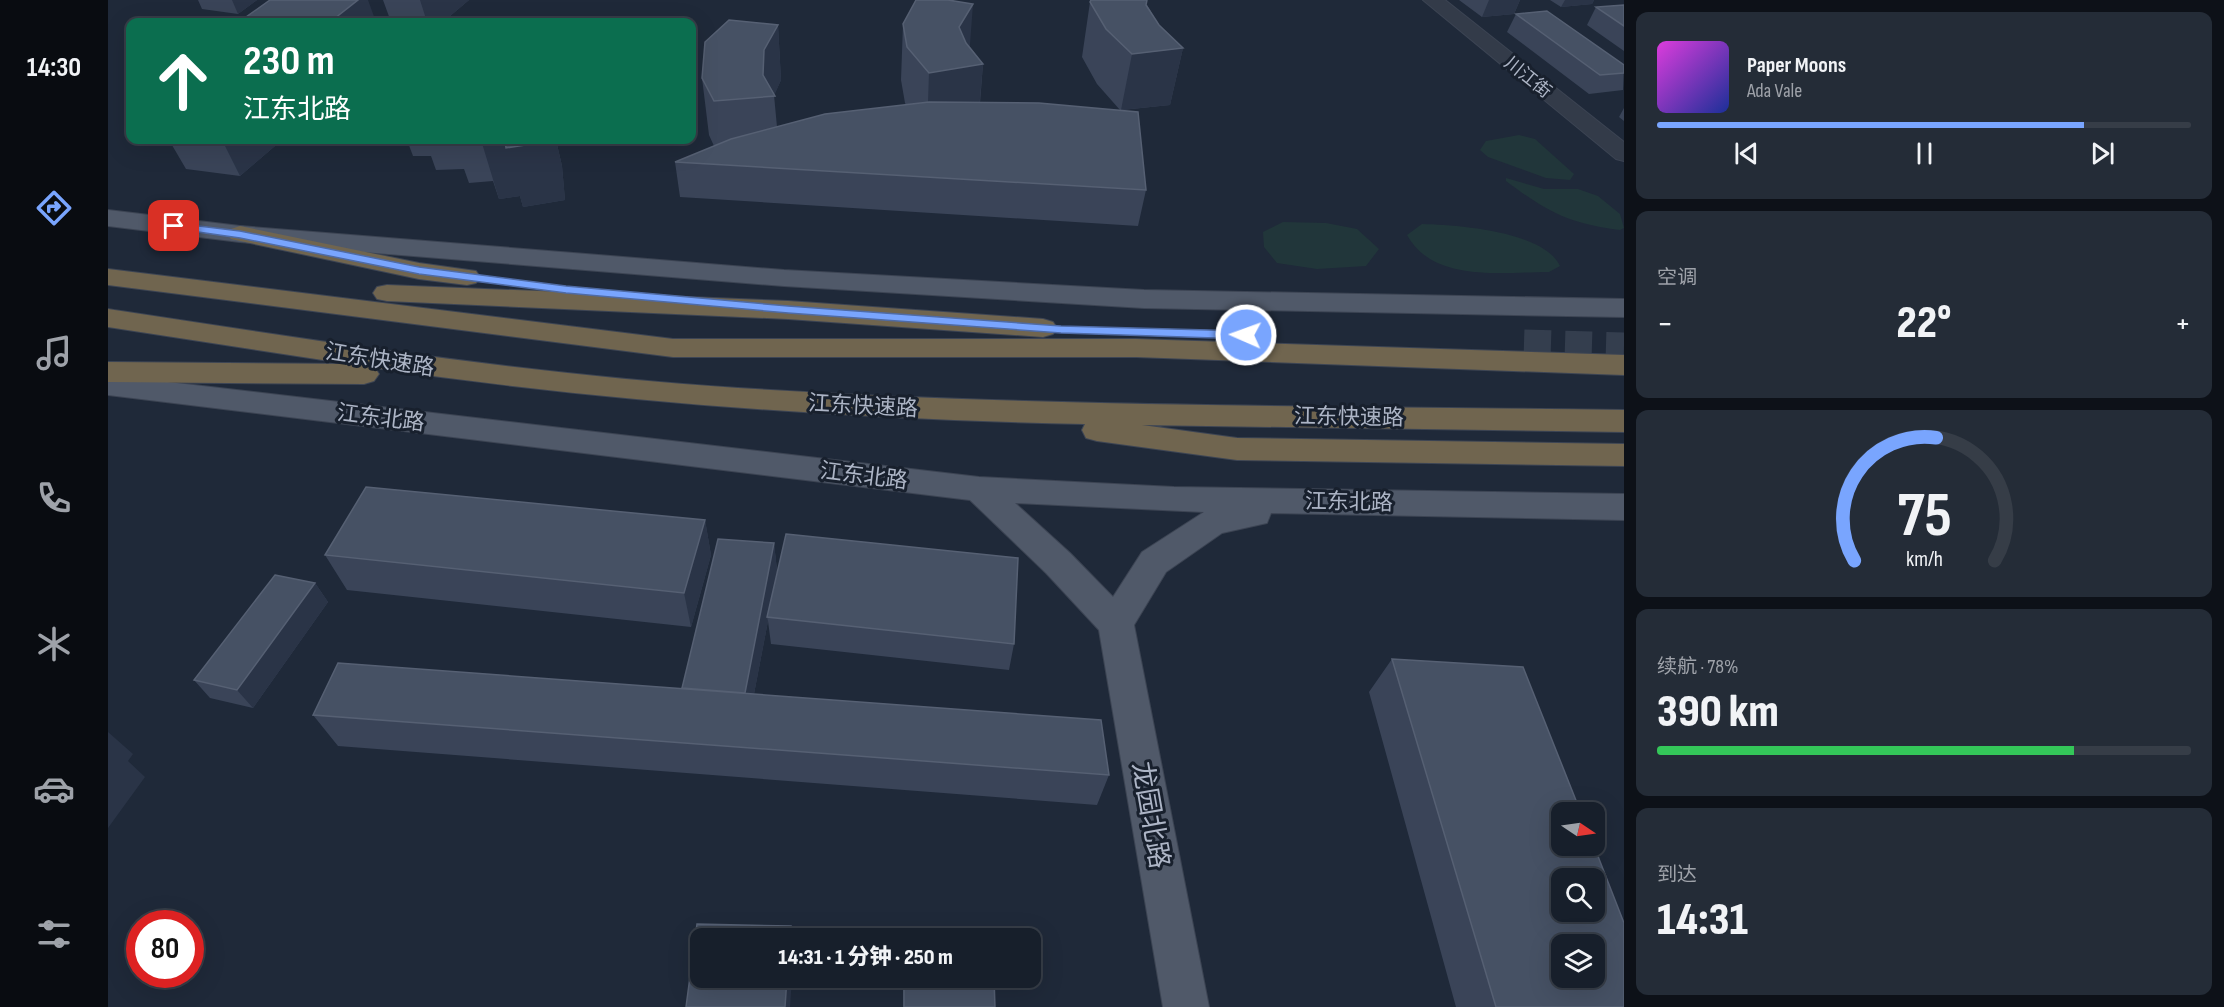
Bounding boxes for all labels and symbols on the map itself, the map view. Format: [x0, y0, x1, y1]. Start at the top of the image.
street label: 川江街 [1500, 52, 1555, 103]
pin [148, 200, 199, 251]
position arrow [1214, 303, 1278, 367]
street label: 江东快速路 [323, 339, 436, 382]
street label: 江东快速路 [807, 390, 919, 423]
street label: 江东北路 [335, 400, 426, 437]
street label: 江东快速路 [1294, 403, 1404, 432]
street label: 江东北路 [818, 458, 909, 495]
street label: 江东北路 [1305, 488, 1393, 517]
street label: 龙园北路 [1125, 759, 1175, 871]
north arrow [1551, 802, 1605, 856]
speed limit sign: 80 [126, 910, 204, 988]

